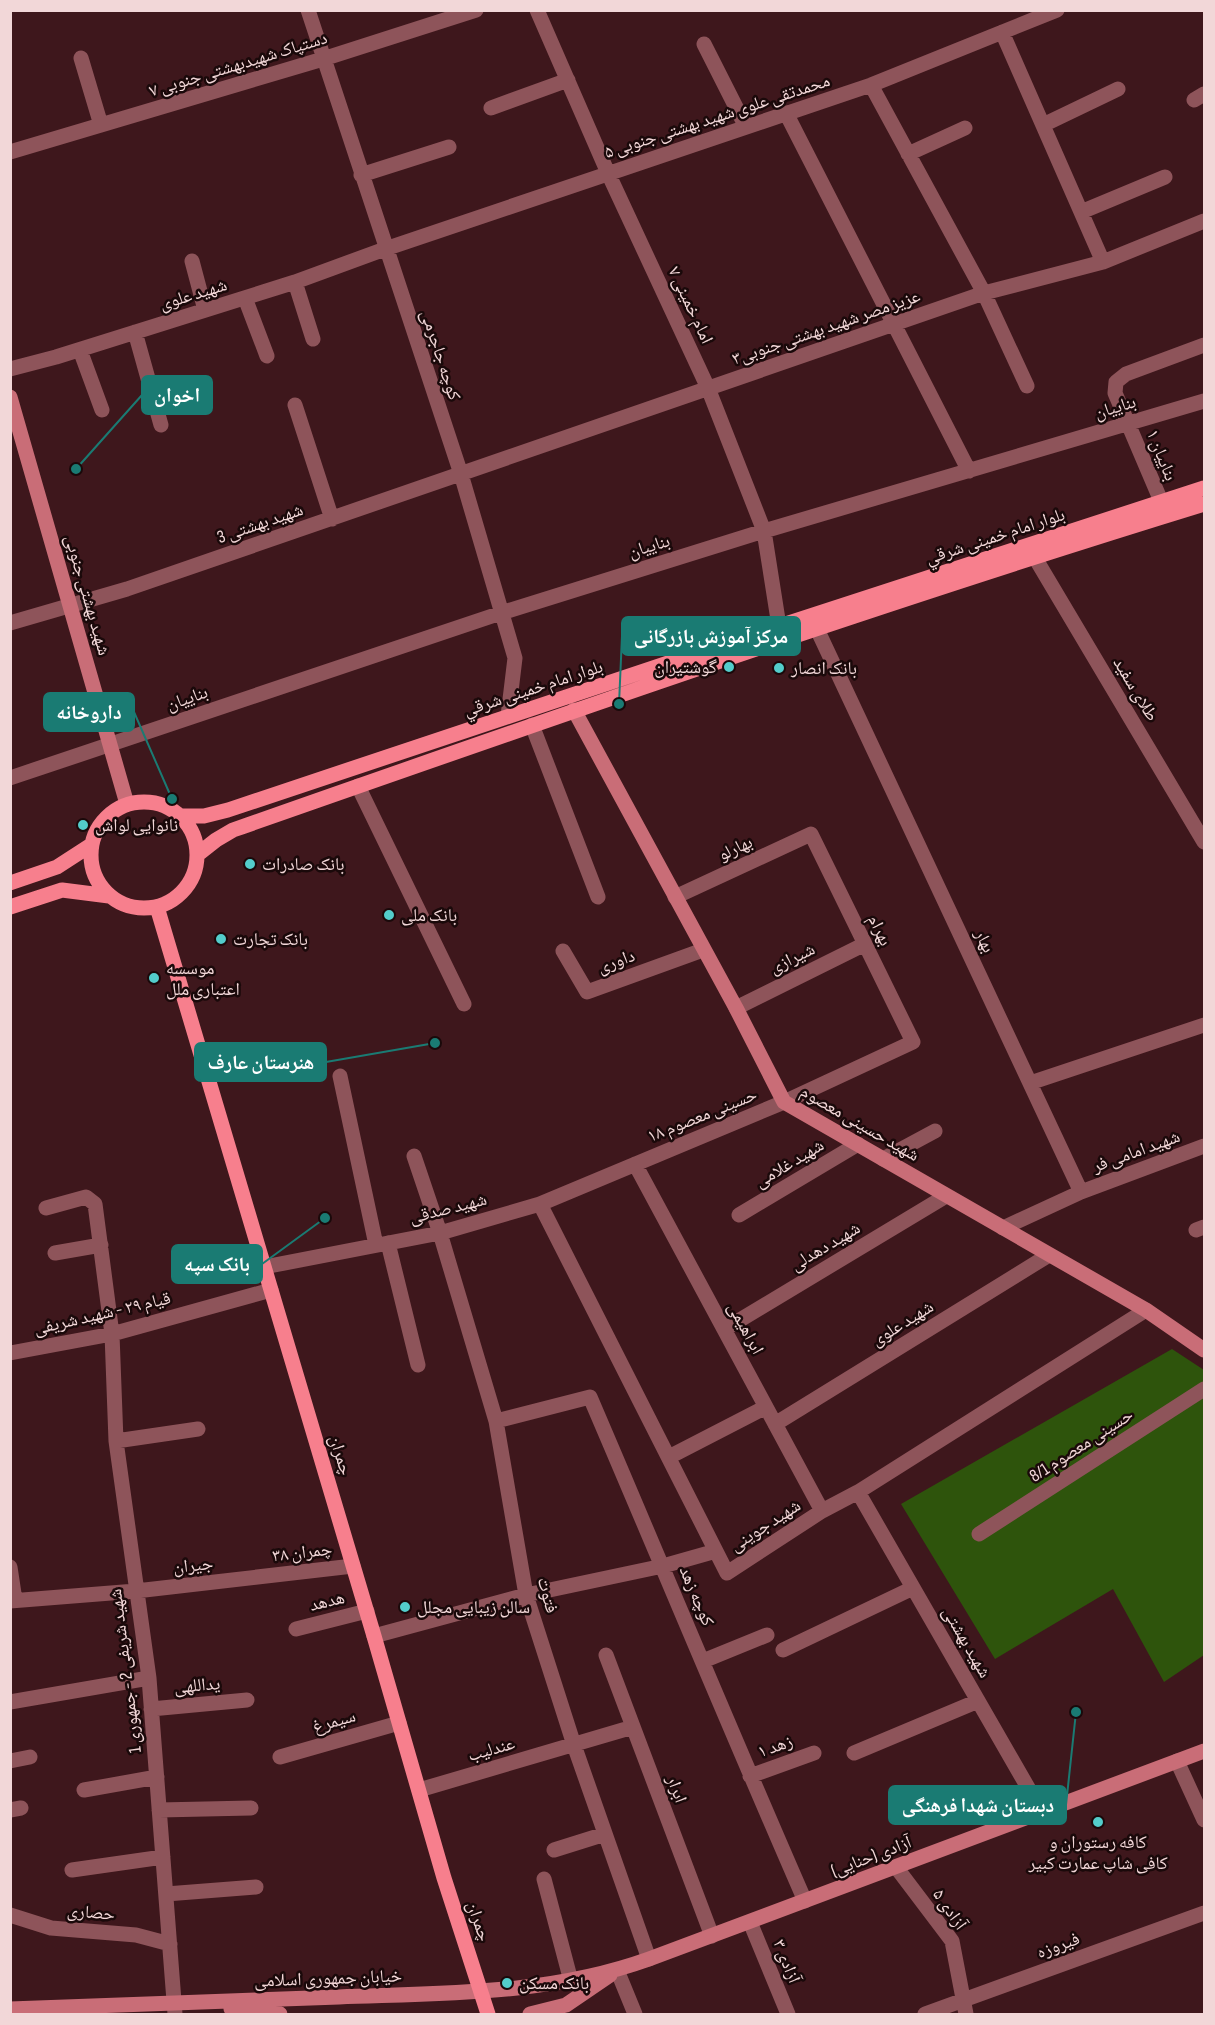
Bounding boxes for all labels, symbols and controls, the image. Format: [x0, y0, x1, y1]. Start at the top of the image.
street label: دستپاک شهیدبهشتی جنوبی ۷ [147, 27, 330, 102]
street label: محمدتقی علوی شهید بهشتی جنوبی ۵ [602, 70, 833, 163]
street label: امام خمینی ۷ [663, 263, 718, 348]
street label: شهید علوی [157, 274, 230, 315]
street label: عزیز مصر شهید بهشتی جنوبی۳ [729, 285, 923, 370]
street label: کوچه جاجرمی [416, 307, 465, 403]
callout: اخوان [142, 376, 212, 414]
text: اخوان [154, 384, 200, 408]
street label: بناییان [1092, 391, 1139, 424]
street label: بناییان ۱ [1142, 426, 1181, 484]
street label: شهید بهشتی 3 [214, 499, 306, 548]
street label: بلوار امام خمینی شرقي [923, 504, 1069, 572]
street label: بناییان [626, 530, 673, 563]
street label: شهید بهشتی جنوبی [60, 532, 115, 658]
callout: مرکز آموزش بازرگانی [622, 617, 800, 655]
text: مرکز آموزش بازرگانی [634, 625, 788, 649]
street label: طلای سفید [1108, 654, 1163, 725]
street label: بلوار امام خمینی شرقي [461, 656, 607, 724]
place label: گوشتیران [654, 657, 718, 678]
place label: بانک انصار [790, 658, 857, 679]
marker: گوشتیران [722, 660, 736, 674]
marker: بانک انصار [772, 661, 786, 675]
street label: بناییان [164, 682, 211, 715]
callout: داروخانه [44, 693, 134, 731]
text: داروخانه [56, 701, 122, 725]
place label: نانوایی لواش [95, 815, 178, 836]
marker: نانوایی لواش [76, 818, 90, 832]
street label: بهارلو [715, 831, 756, 865]
place label: بانک صادرات [262, 854, 345, 875]
marker: بانک صادرات [243, 857, 257, 871]
place label: بانک ملی [401, 905, 457, 926]
marker: بانک ملی [382, 908, 396, 922]
street label: بهرام [862, 911, 896, 950]
street label: بهار [970, 925, 999, 956]
place label: بانک تجارت [233, 929, 308, 950]
marker: بانک تجارت [214, 932, 228, 946]
street label: شیرازی [766, 939, 818, 978]
street label: داوری [595, 945, 638, 978]
place label: موسسه اعتباری ملل [166, 958, 240, 1000]
marker: موسسه اعتباری ملل [147, 971, 161, 985]
callout: هنرستان عارف [195, 1043, 326, 1081]
text: هنرستان عارف [208, 1051, 314, 1075]
street label: شهید حسینی معصوم [796, 1081, 923, 1167]
street label: حسینی معصوم ۱۸ [644, 1084, 760, 1148]
street label: شهید امامی فر [1088, 1126, 1183, 1177]
street label: شهید غلامی [751, 1135, 828, 1192]
street label: شهید صدقی [407, 1189, 489, 1228]
street label: شهید دهدلی [786, 1217, 864, 1275]
callout: بانک سپه [172, 1245, 262, 1283]
text: بانک سپه [184, 1253, 250, 1277]
street label: قیام ۲۹ - شهید شریفی [32, 1288, 173, 1340]
street label: شهید علوی [867, 1296, 937, 1351]
street label: ابراهیمی [723, 1298, 768, 1358]
street label: حسینی معصوم 8/1 [1025, 1404, 1138, 1488]
street label: چمران [324, 1432, 357, 1478]
street label: شهید جوینی [726, 1495, 805, 1556]
street label: چمران ۳۸ [271, 1538, 333, 1567]
street label: جیران [172, 1553, 214, 1578]
street label: کوچه زهد [675, 1563, 719, 1630]
street label: فتوت [533, 1575, 562, 1615]
street label: هدهد [307, 1587, 347, 1616]
street label: شهید شریفی 2 - جمهوری 1 [105, 1588, 146, 1754]
place label: سالن زیبایی مجلل [417, 1597, 530, 1618]
marker: سالن زیبایی مجلل [398, 1600, 412, 1614]
street label: شهید بهشتی [938, 1603, 995, 1682]
street label: یداللهی [173, 1673, 221, 1698]
street label: سیمرغ [310, 1705, 358, 1738]
street label: زهد ۱ [755, 1731, 796, 1762]
street label: عندلیب [465, 1733, 517, 1766]
street label: ابرار [661, 1772, 691, 1806]
callout: دبستان شهدا فرهنگی [889, 1786, 1066, 1824]
text: دبستان شهدا فرهنگی [902, 1794, 1054, 1818]
marker: کافه رستوران و کافی شاپ عمارت کبیر [1091, 1815, 1105, 1829]
street label: آزادی (حنایی) [828, 1831, 915, 1881]
place label: کافه رستوران و کافی شاپ عمارت کبیر [1027, 1832, 1168, 1874]
street label: آزادی ۵ [928, 1885, 971, 1934]
street label: چمران [462, 1898, 495, 1944]
street label: حصاری [66, 1900, 116, 1925]
street label: فیروزه [1034, 1928, 1082, 1963]
street label: آزادی ۳ [768, 1936, 805, 1986]
street label: خیابان جمهوری اسلامی [254, 1965, 402, 1992]
place label: بانک مسکن [519, 1973, 589, 1994]
marker: بانک مسکن [500, 1976, 514, 1990]

